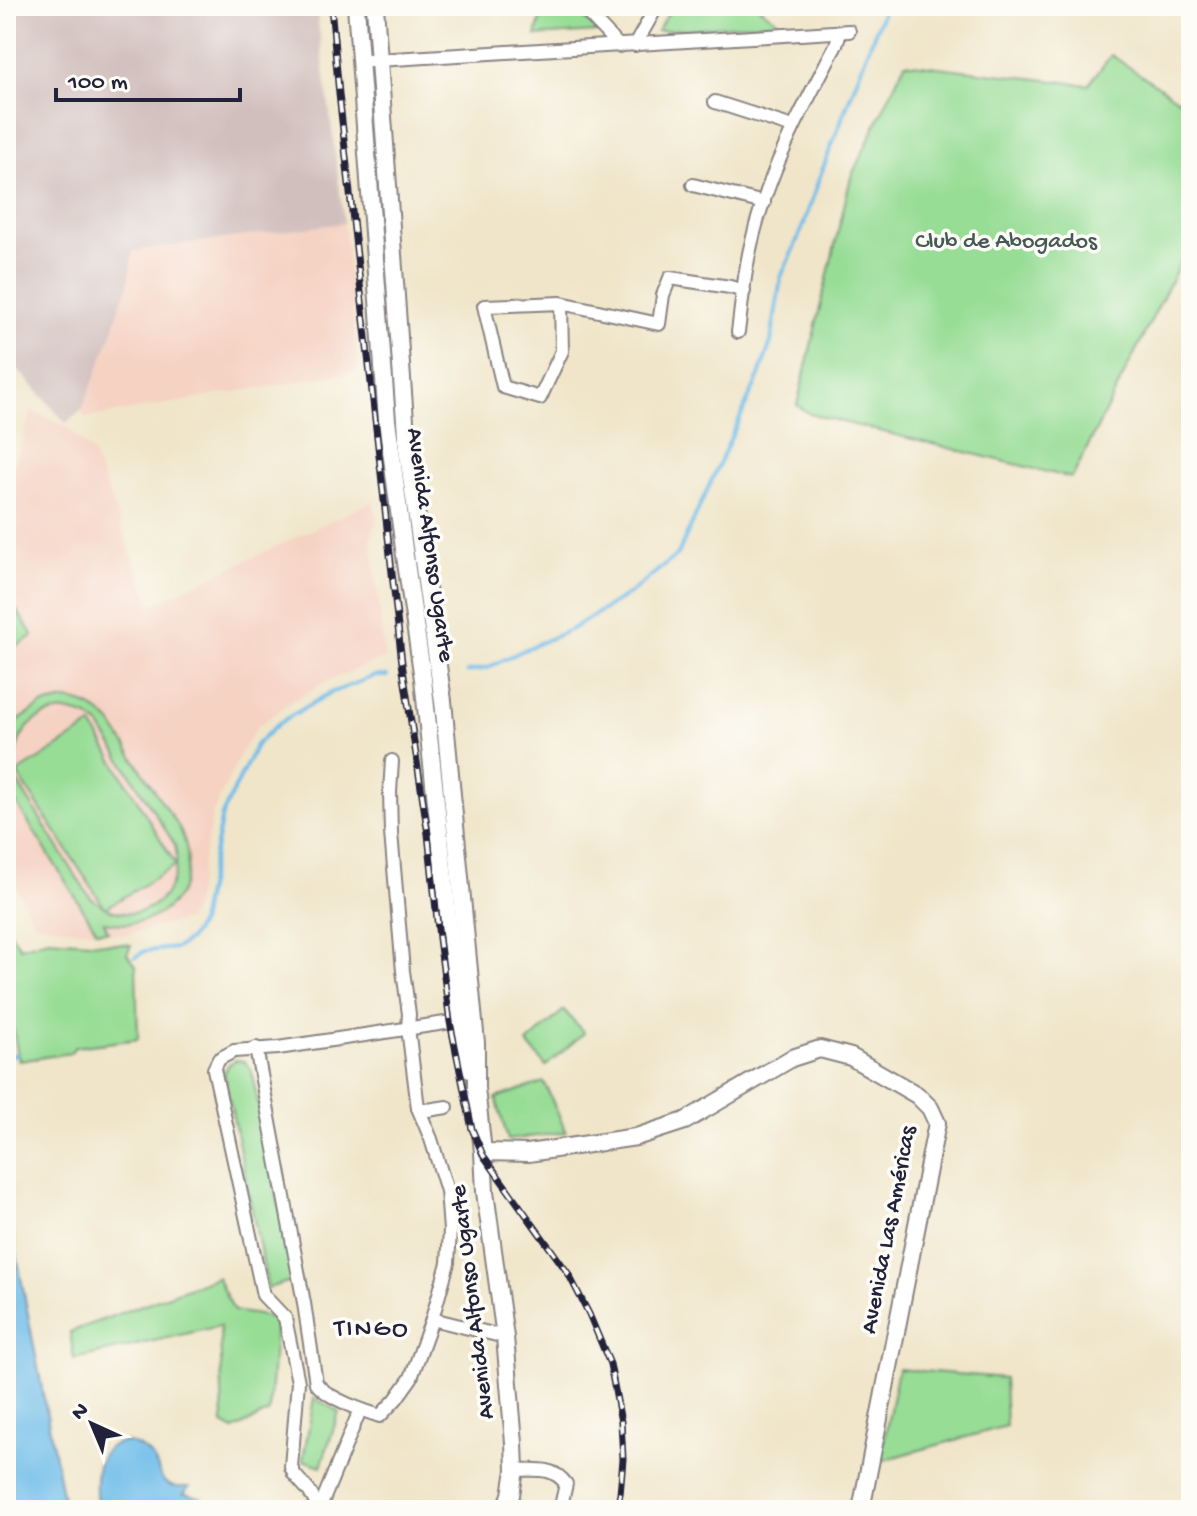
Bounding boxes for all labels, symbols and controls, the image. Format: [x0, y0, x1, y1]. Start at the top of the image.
scale bar [56, 52, 240, 102]
text: 100 m [67, 69, 128, 98]
park label: Club de Abogados [915, 228, 1098, 257]
street label: Avenida Alfonso Ugarte [398, 426, 460, 664]
street label: Avenida Las Américas [856, 1123, 925, 1336]
street label: Avenida Alfonso Ugarte [445, 1183, 503, 1421]
district label: TINGO [332, 1315, 410, 1346]
north arrow [52, 1384, 132, 1464]
text: N [67, 1398, 95, 1427]

